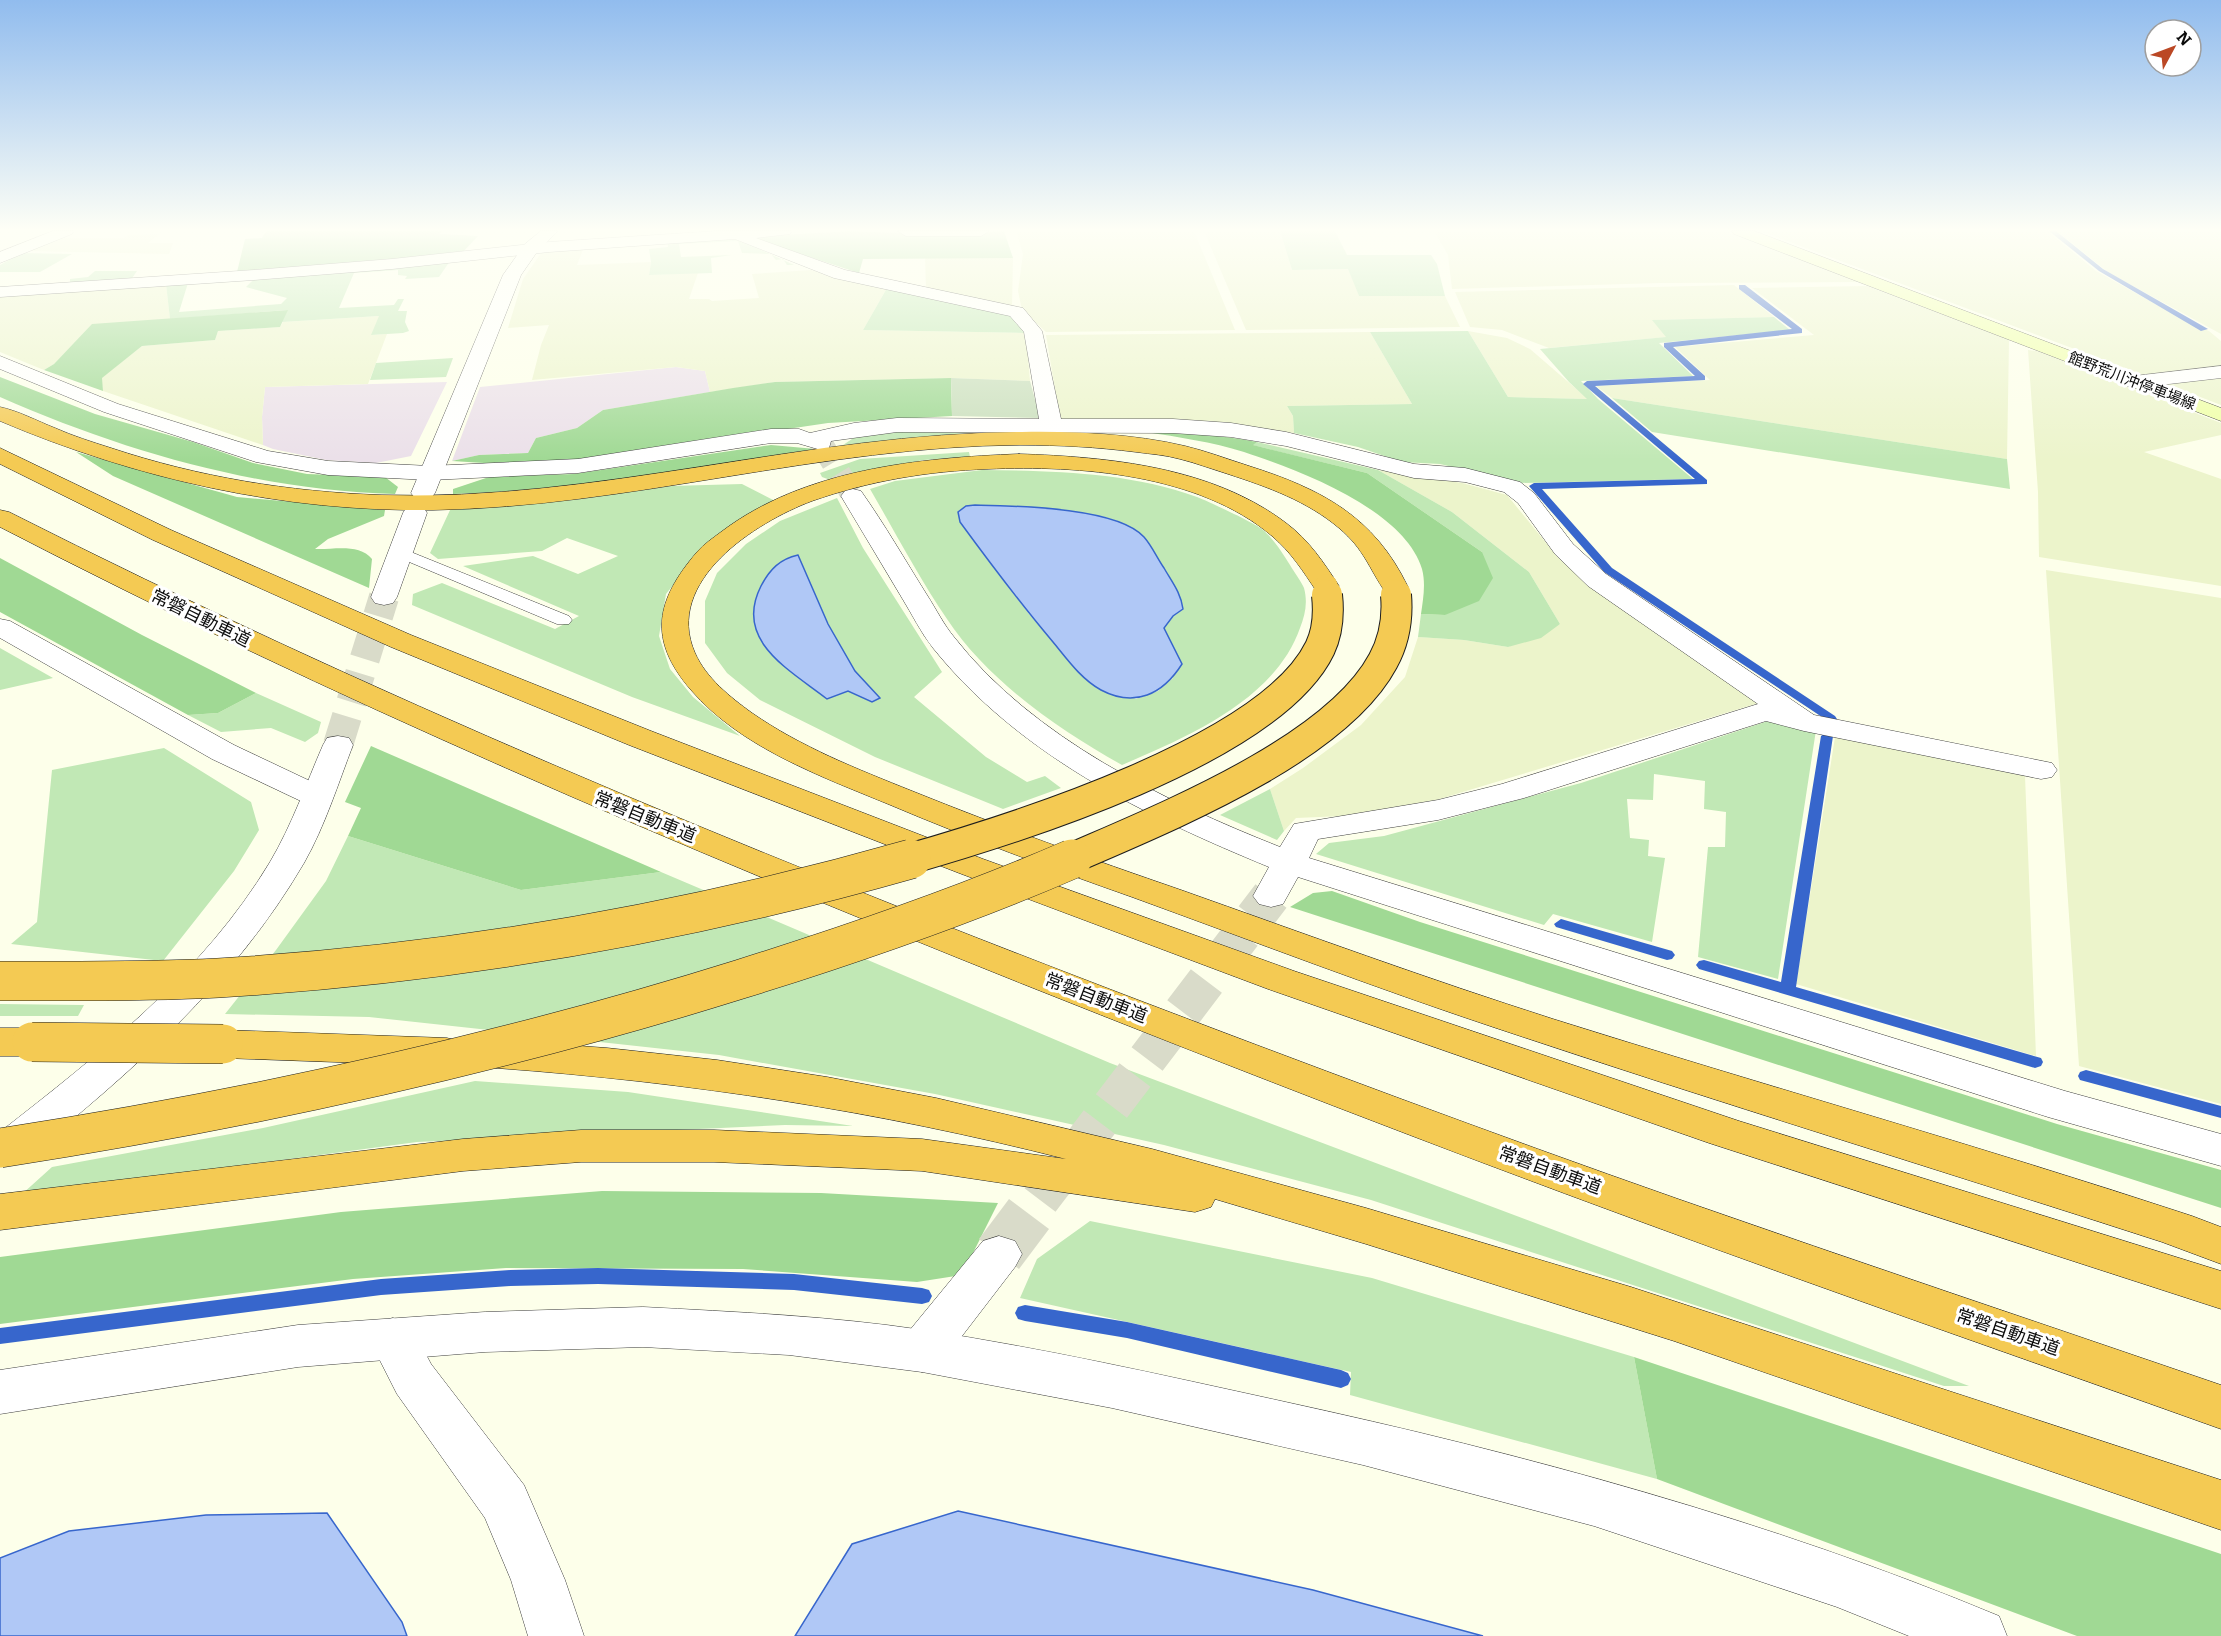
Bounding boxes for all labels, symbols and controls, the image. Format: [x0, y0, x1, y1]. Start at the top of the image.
north arrow [2143, 18, 2203, 78]
text: N [2173, 28, 2195, 49]
street label: 館野荒川沖停車場線 [2066, 348, 2198, 414]
street label: 常磐自動車道 [148, 584, 254, 652]
street label: 常磐自動車道 [591, 787, 699, 847]
street label: 常磐自動車道 [1042, 968, 1150, 1028]
street label: 常磐自動車道 [1495, 1141, 1605, 1199]
street label: 常磐自動車道 [1953, 1304, 2063, 1360]

